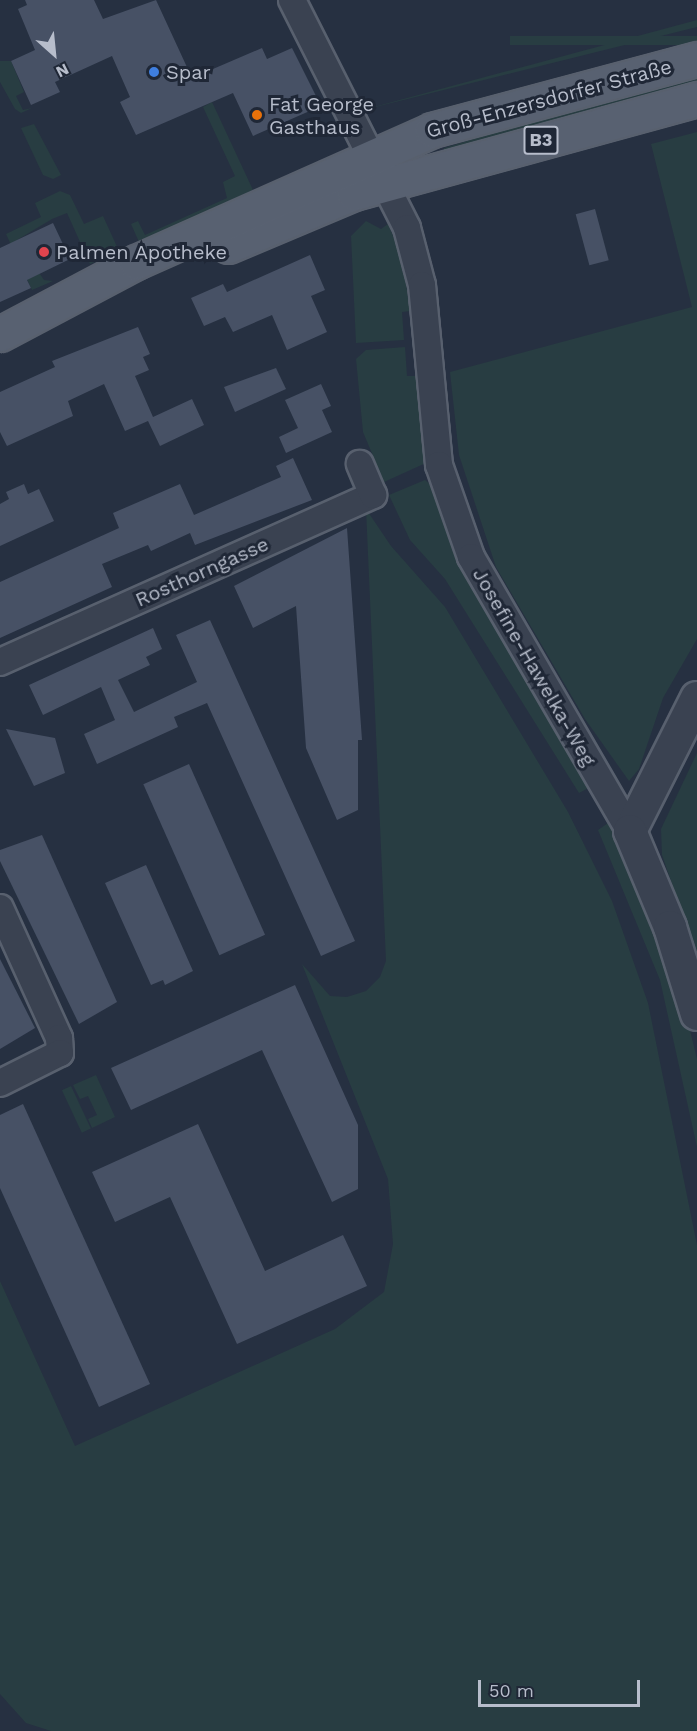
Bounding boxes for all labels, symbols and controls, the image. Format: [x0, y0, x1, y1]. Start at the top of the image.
north arrow [24, 24, 84, 84]
street label: Groß-Enzersdorfer Straße [424, 55, 674, 143]
text: N [53, 59, 72, 82]
place label: Spar [166, 60, 211, 84]
marker: Spar [147, 65, 161, 79]
place label: Fat George Gasthaus [269, 92, 374, 139]
marker: Fat George Gasthaus [250, 108, 264, 122]
road number: B3 [523, 125, 559, 155]
place label: Palmen Apotheke [56, 240, 228, 264]
marker: Palmen Apotheke [37, 245, 51, 259]
street label: Rosthorngasse [132, 532, 272, 612]
street label: Josefine-Hawelka-Weg [467, 564, 601, 770]
scale bar [481, 1668, 643, 1706]
text: 50 m [489, 1680, 534, 1701]

